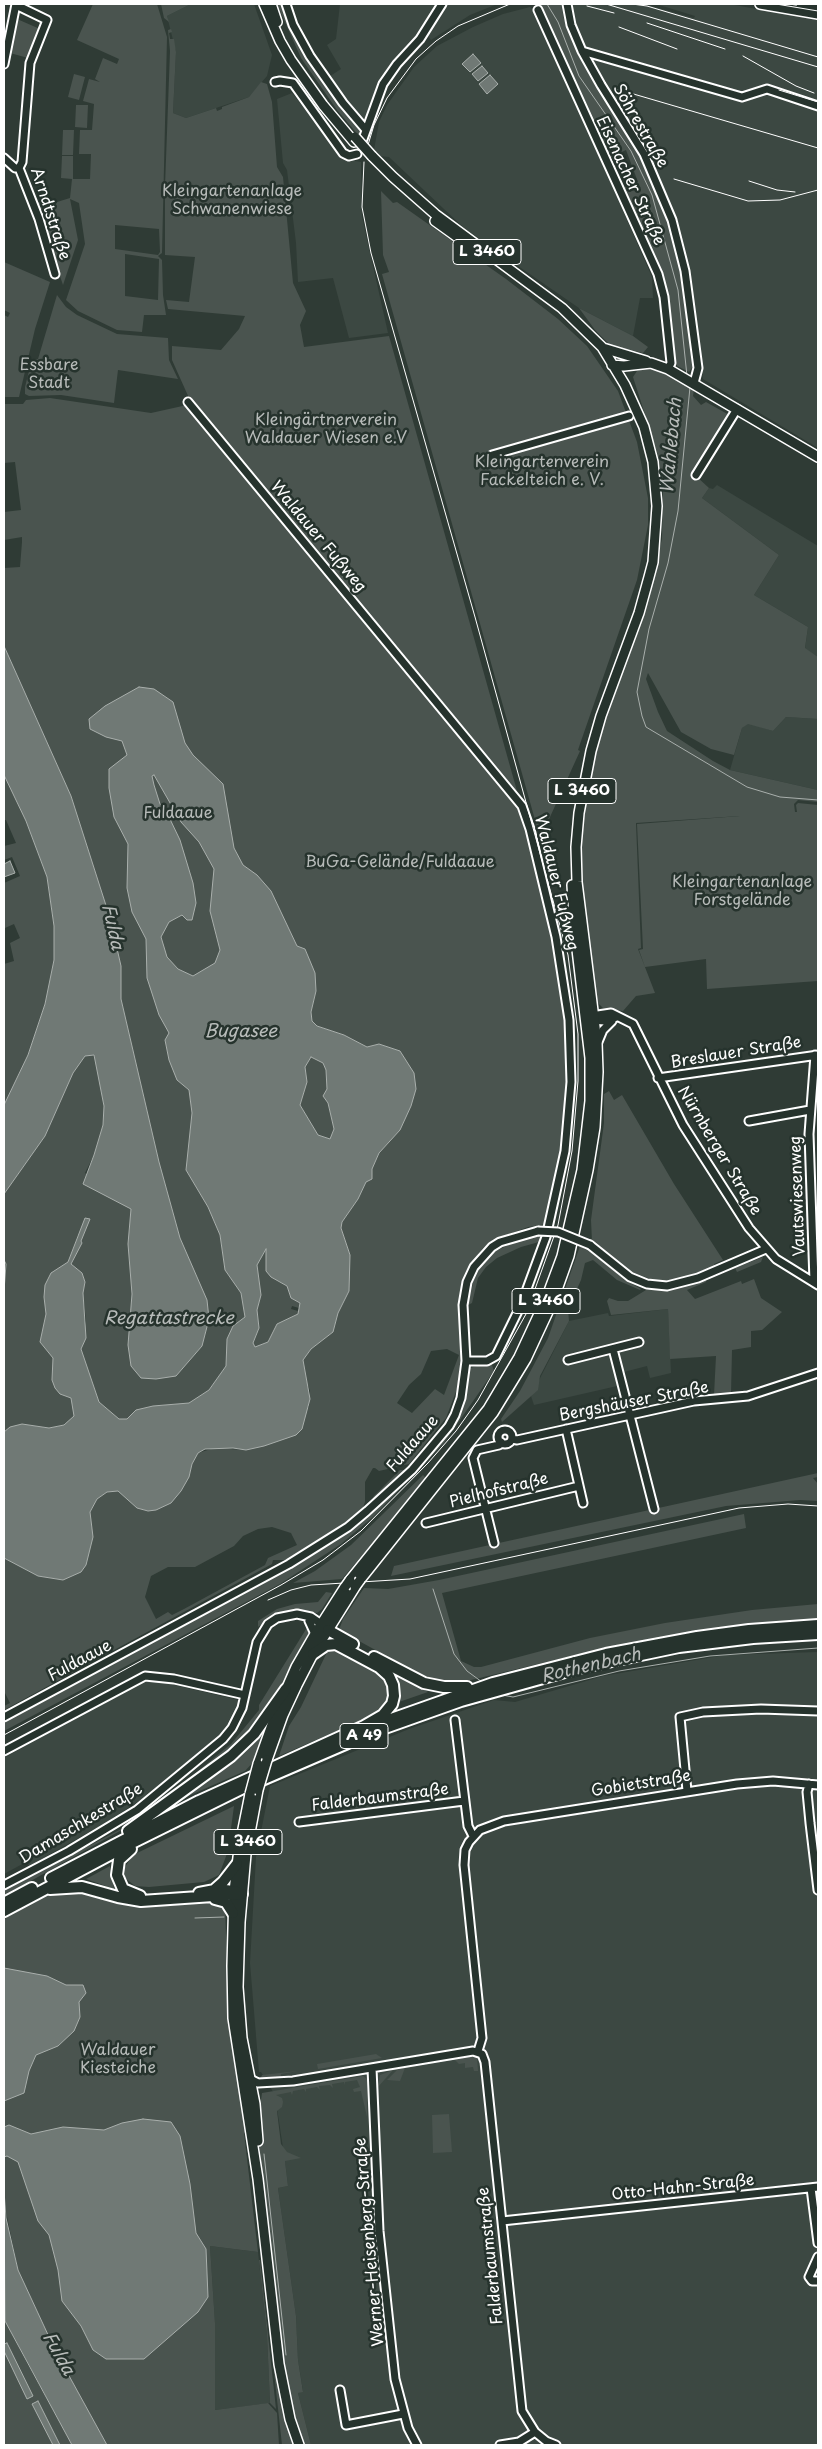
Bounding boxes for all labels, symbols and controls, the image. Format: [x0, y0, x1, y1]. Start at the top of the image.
street label: Söhrestraße [608, 80, 672, 172]
street label: Eisenacher Straße [592, 113, 668, 249]
street label: Arndtstraße [26, 165, 74, 263]
park label: Kleingartenanlage Schwanenwiese [162, 182, 302, 220]
road number: L 3460 [453, 240, 521, 264]
park label: Essbare Stadt [20, 356, 78, 394]
water label: Wahlebach [657, 397, 687, 495]
park label: Kleingärtnerverein Waldauer Wiesen e.V [245, 411, 407, 449]
park label: Kleingartenverein Fackelteich e. V. [475, 453, 609, 491]
street label: Waldauer Fußweg [266, 478, 370, 596]
road number: L 3460 [548, 778, 616, 804]
park label: Fuldaaue [143, 804, 213, 824]
street label: Waldauer Fußweg [530, 813, 582, 953]
park label: BuGa-Gelände/Fuldaaue [305, 853, 495, 873]
park label: Kleingartenanlage Forstgelände [672, 873, 812, 911]
water label: Fulda [97, 902, 127, 952]
water label: Bugasee [205, 1021, 277, 1043]
street label: Breslauer Straße [669, 1033, 803, 1073]
street label: Nürnberger Straße [673, 1083, 765, 1219]
street label: Vautswiesenweg [786, 1135, 810, 1257]
road number: L 3460 [512, 1288, 580, 1314]
water label: Regattastrecke [104, 1308, 234, 1330]
street label: Bergshäuser Straße [558, 1378, 710, 1426]
street label: Fuldaaue [383, 1412, 443, 1476]
street label: Pielhofstraße [448, 1469, 550, 1513]
street label: Fuldaaue [45, 1636, 115, 1686]
water label: Rothenbach [539, 1644, 643, 1688]
road number: A 49 [340, 1724, 388, 1748]
street label: Gobietstraße [590, 1767, 692, 1801]
street label: Damaschkestraße [16, 1780, 146, 1868]
street label: Falderbaumstraße [310, 1780, 450, 1816]
road number: L 3460 [214, 1830, 282, 1854]
park label: Waldauer Kiesteiche [80, 2041, 156, 2079]
street label: Werner-Heisenberg-Straße [351, 2137, 389, 2347]
street label: Otto-Hahn-Straße [611, 2171, 755, 2205]
street label: Falderbaumstraße [474, 2186, 508, 2326]
water label: Fulda [37, 2328, 79, 2380]

